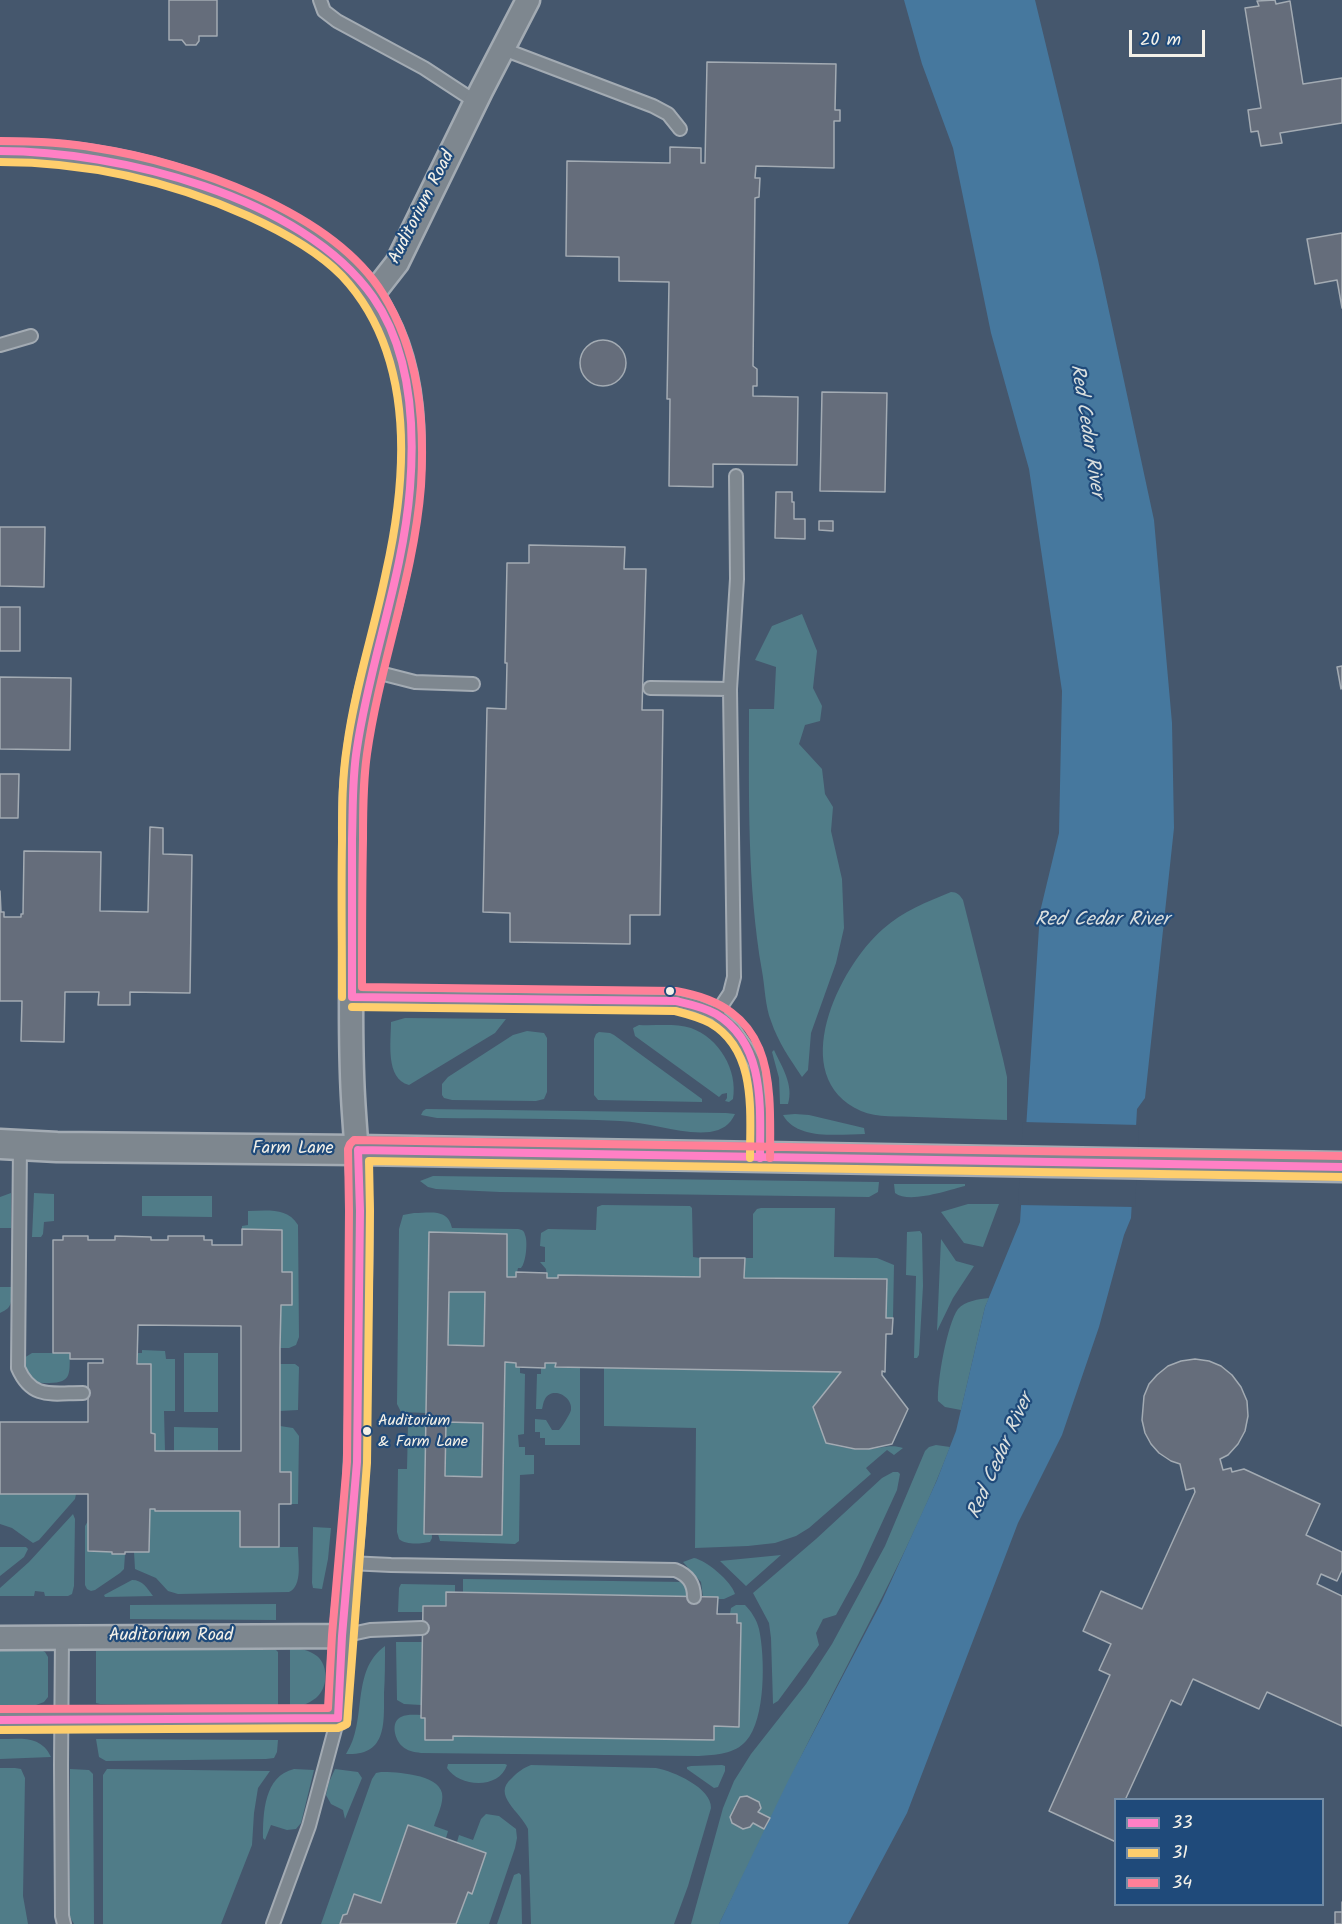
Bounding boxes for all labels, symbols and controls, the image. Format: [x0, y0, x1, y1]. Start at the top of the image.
scale bar [1132, 18, 1208, 56]
text: 20 m [1140, 26, 1181, 55]
street label: Auditorium Road [385, 148, 461, 268]
water label: Red Cedar River [1063, 363, 1107, 499]
water label: Red Cedar River [1035, 910, 1169, 934]
unlabelled marker [664, 985, 676, 997]
street label: Farm Lane [252, 1139, 334, 1161]
water label: Red Cedar River [964, 1391, 1040, 1523]
place label: Auditorium & Farm Lane [378, 1412, 468, 1450]
marker: Auditorium & Farm Lane [361, 1425, 373, 1437]
street label: Auditorium Road [109, 1626, 233, 1648]
legend [1114, 1798, 1324, 1906]
text: 33 [1172, 1809, 1193, 1838]
text: 31 [1172, 1839, 1188, 1868]
text: 34 [1172, 1869, 1192, 1898]

